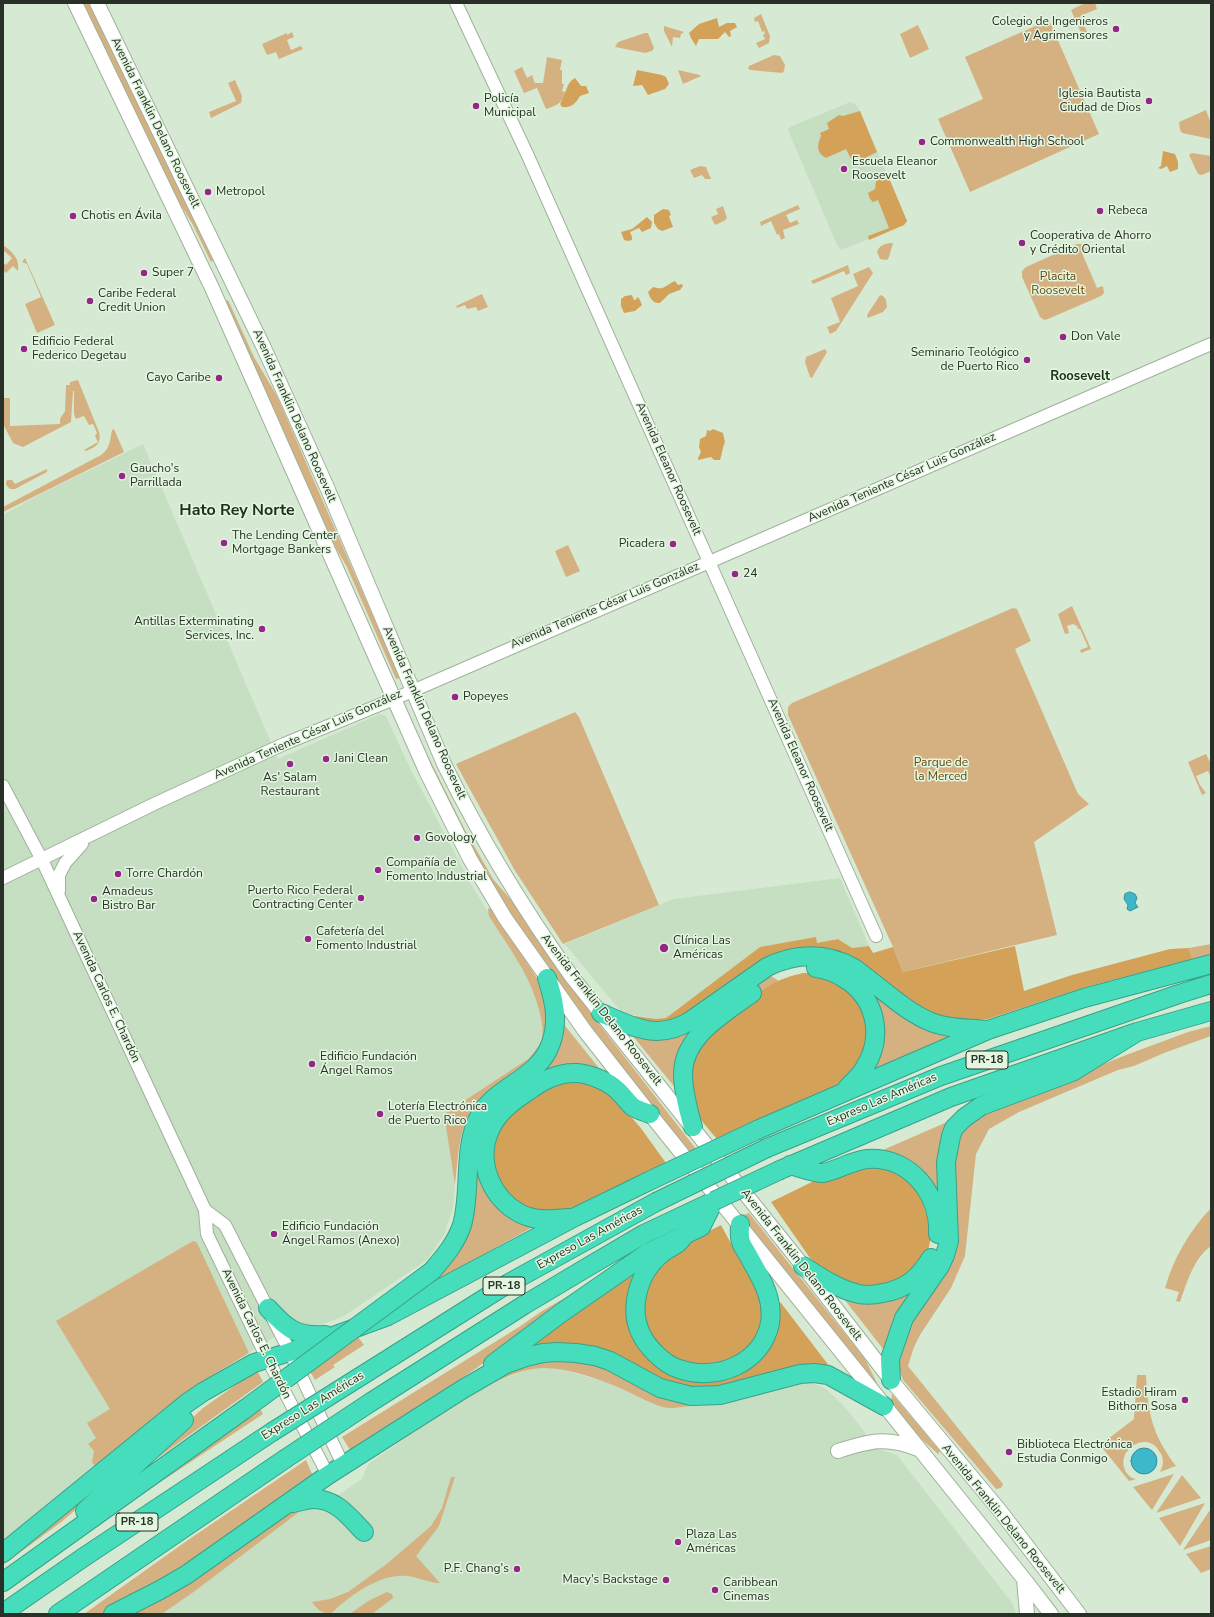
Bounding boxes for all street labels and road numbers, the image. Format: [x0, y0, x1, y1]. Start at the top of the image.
street label: Avenida Franklin Delano Roosevelt [107, 35, 203, 211]
street label: Avenida Franklin Delano Roosevelt [249, 327, 339, 505]
street label: Avenida Eleanor Roosevelt [632, 400, 704, 538]
street label: Avenida Teniente César Luis González [806, 430, 998, 526]
street label: Avenida Teniente César Luis González [508, 560, 702, 652]
street label: Avenida Franklin Delano Roosevelt [379, 624, 469, 802]
street label: Avenida Teniente César Luis González [212, 687, 404, 783]
street label: Avenida Eleanor Roosevelt [764, 696, 836, 834]
street label: Avenida Carlos E. Chardón [69, 929, 143, 1065]
street label: Avenida Franklin Delano Roosevelt [537, 931, 665, 1089]
road number: PR-18 [966, 1051, 1008, 1069]
street label: Expreso Las Américas [825, 1070, 939, 1130]
street label: Avenida Franklin Delano Roosevelt [737, 1186, 865, 1344]
street label: Expreso Las Américas [535, 1203, 645, 1273]
street label: Avenida Carlos E. Chardón [218, 1266, 294, 1402]
road number: PR-18 [483, 1277, 525, 1295]
street label: Expreso Las Américas [259, 1369, 367, 1443]
street label: Avenida Franklin Delano Roosevelt [938, 1441, 1068, 1597]
road number: PR-18 [116, 1513, 158, 1531]

